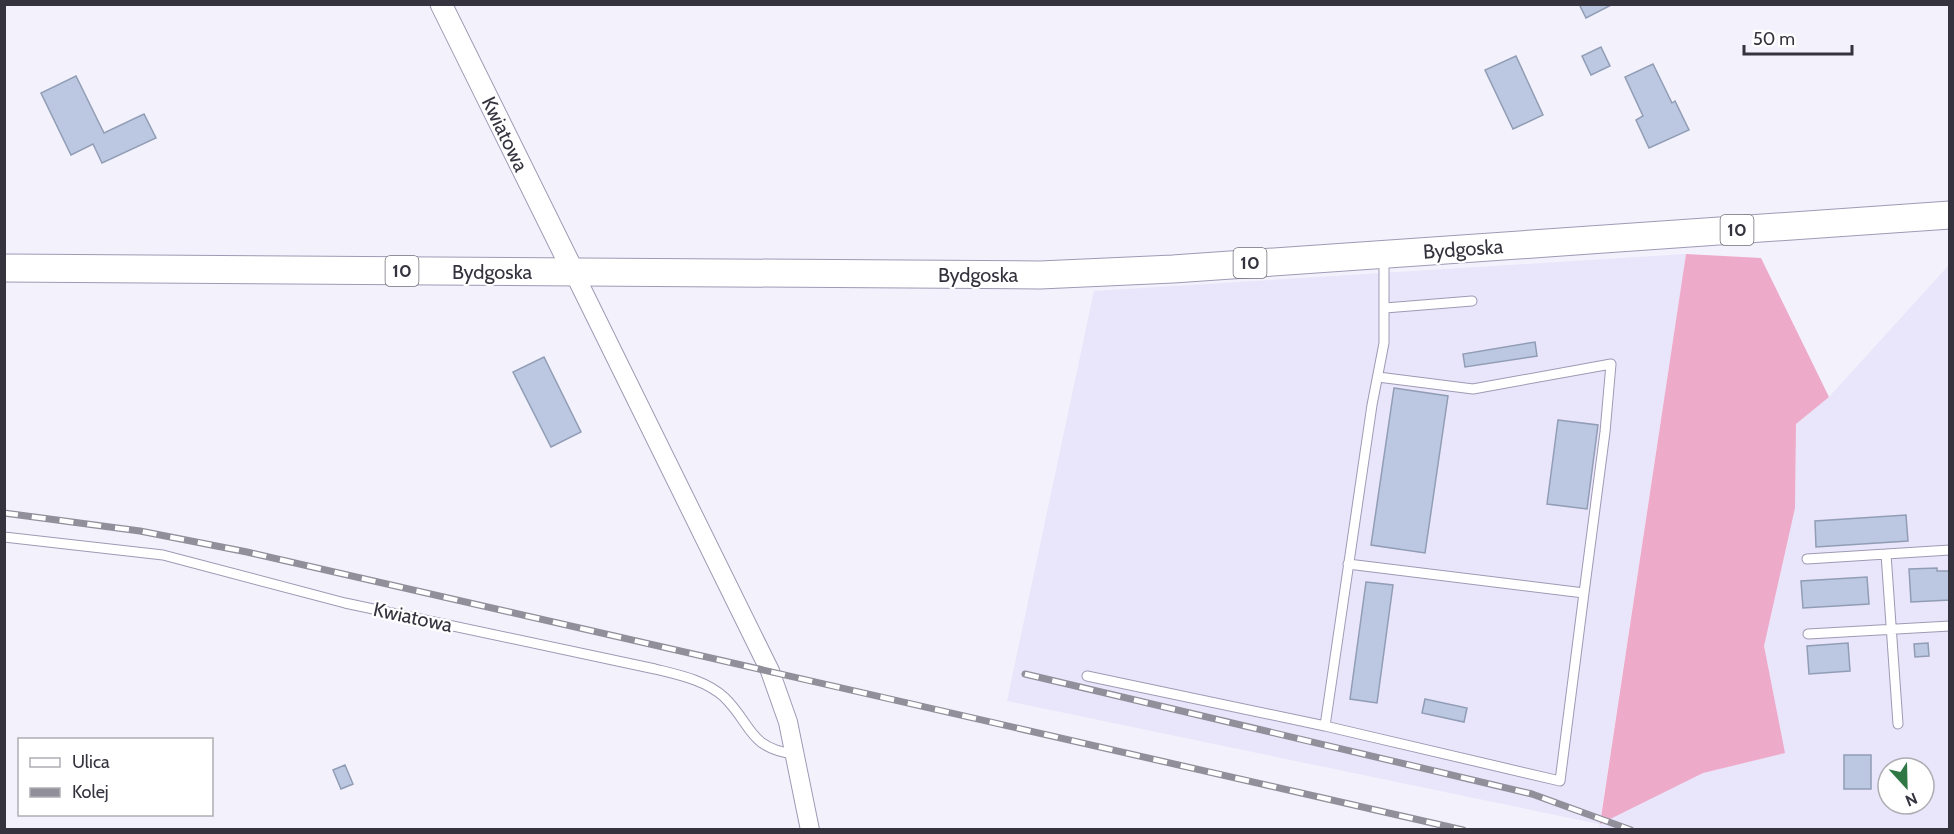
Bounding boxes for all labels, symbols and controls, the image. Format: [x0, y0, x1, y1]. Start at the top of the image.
scale bar [1744, 18, 1852, 56]
text: 50 m [1753, 28, 1795, 50]
street label: Kwiatowa [477, 93, 534, 176]
road number: 10 [1720, 215, 1754, 245]
street label: Bydgoska [1422, 234, 1504, 264]
road number: 10 [1234, 248, 1266, 278]
road number: 10 [386, 256, 418, 286]
street label: Bydgoska [452, 260, 533, 284]
street label: Bydgoska [938, 263, 1019, 287]
street label: Kwiatowa [371, 597, 455, 637]
legend [18, 738, 213, 816]
text: Ulica [72, 751, 110, 773]
north arrow [1876, 756, 1936, 816]
text: Kolej [72, 781, 109, 803]
text: N [1903, 789, 1920, 810]

